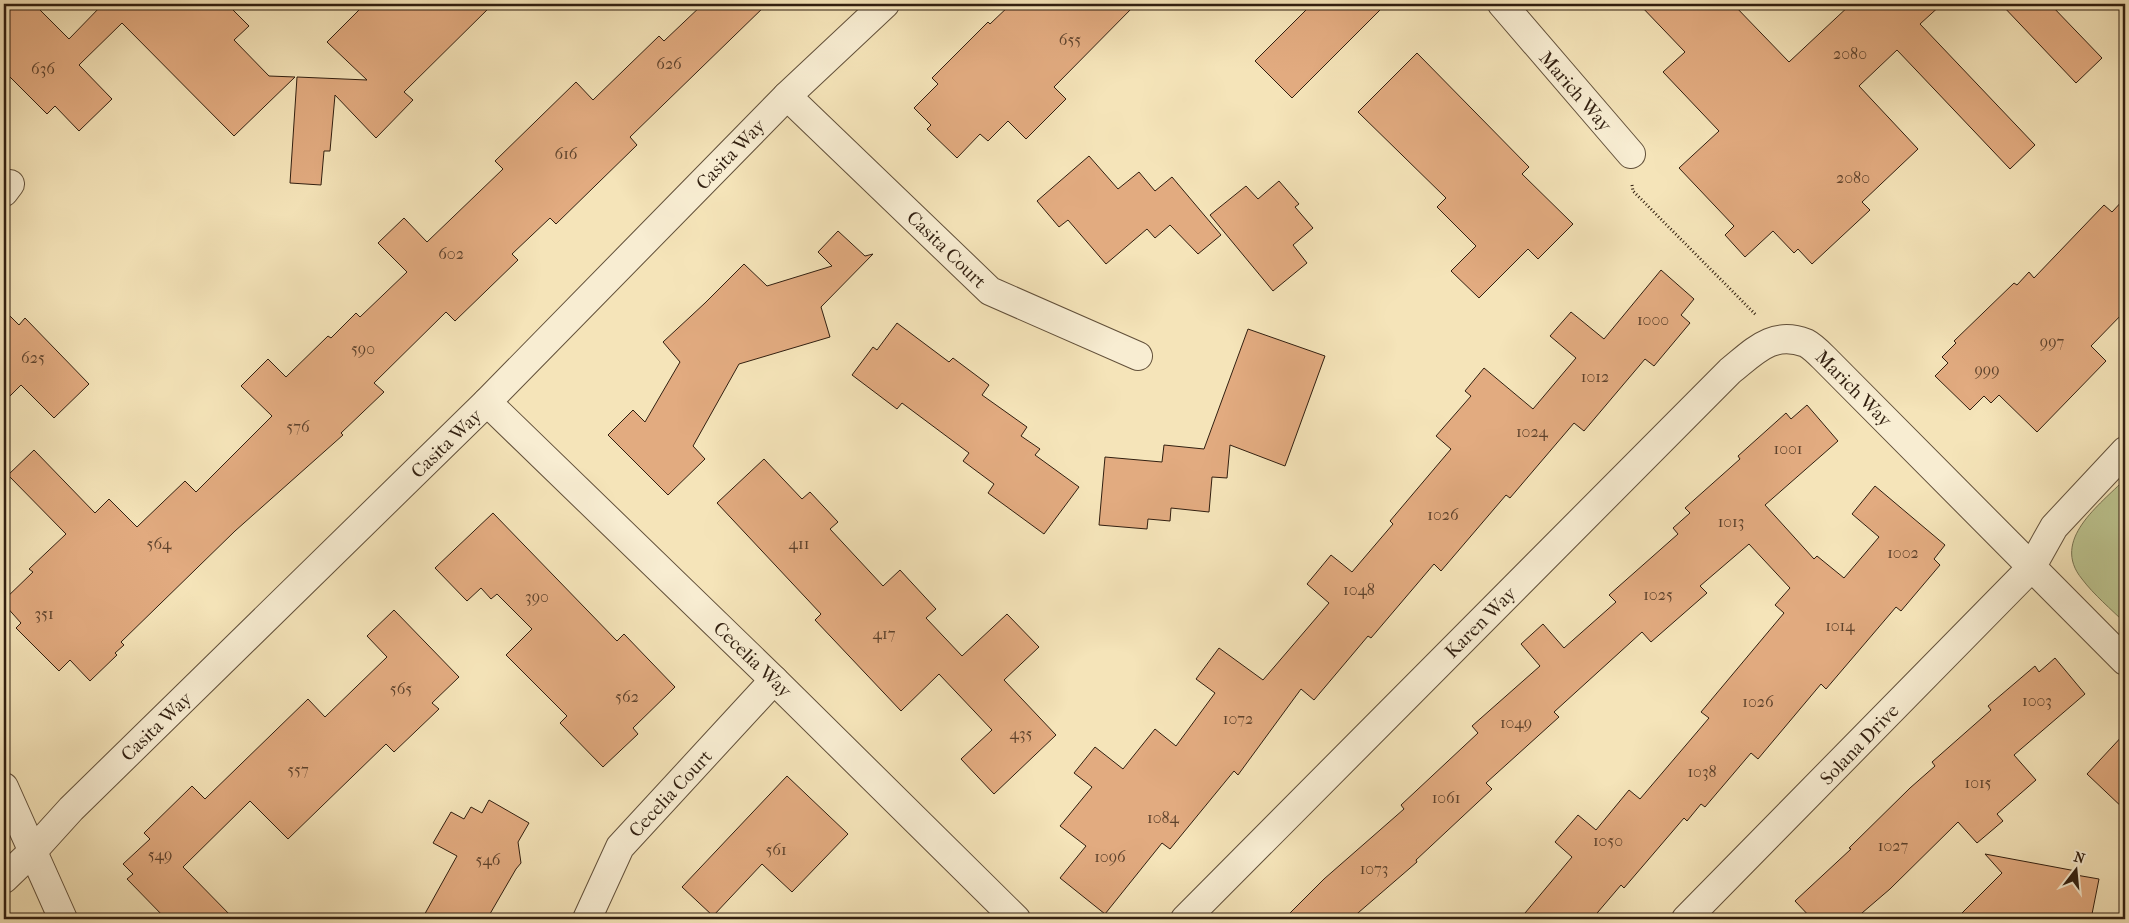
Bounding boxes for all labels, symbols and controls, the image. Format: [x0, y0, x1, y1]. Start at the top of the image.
house number: 655 [1059, 30, 1081, 49]
house number: 2080 [1833, 44, 1867, 63]
street label: Marich Way [1535, 47, 1617, 137]
house number: 626 [656, 54, 682, 73]
house number: 636 [31, 59, 55, 78]
street label: Casita Way [692, 114, 770, 195]
house number: 616 [555, 144, 578, 163]
house number: 2080 [1836, 168, 1870, 187]
street label: Casita Court [902, 206, 991, 293]
house number: 602 [438, 244, 464, 263]
house number: 1000 [1637, 310, 1669, 329]
house number: 997 [2040, 332, 2065, 351]
house number: 590 [351, 339, 375, 358]
street label: Marich Way [1811, 346, 1897, 432]
house number: 625 [21, 348, 45, 367]
house number: 999 [1974, 360, 2000, 379]
house number: 1012 [1581, 367, 1609, 386]
street label: Casita Way [407, 404, 487, 483]
house number: 576 [286, 417, 310, 436]
house number: 1024 [1516, 422, 1549, 441]
house number: 1001 [1774, 439, 1802, 458]
house number: 1026 [1427, 505, 1459, 524]
house number: 1013 [1718, 512, 1744, 531]
house number: 564 [147, 534, 172, 553]
house number: 411 [789, 534, 809, 553]
house number: 1002 [1887, 543, 1919, 562]
house number: 1048 [1343, 580, 1375, 599]
street label: Karen Way [1441, 582, 1521, 663]
house number: 1025 [1643, 585, 1673, 604]
house number: 390 [525, 587, 549, 606]
house number: 351 [34, 604, 54, 623]
house number: 1014 [1825, 616, 1855, 635]
street label: Cecelia Way [709, 617, 796, 703]
house number: 417 [873, 624, 896, 643]
house number: 565 [390, 679, 412, 698]
street label: Casita Way [117, 687, 197, 766]
house number: 562 [615, 687, 639, 706]
house number: 1003 [2022, 691, 2052, 710]
house number: 1026 [1742, 692, 1774, 711]
street label: Solana Drive [1816, 700, 1904, 790]
house number: 1072 [1223, 709, 1253, 728]
house number: 1049 [1500, 713, 1532, 732]
house number: 435 [1010, 724, 1033, 743]
street label: Cecelia Court [625, 745, 717, 842]
house number: 557 [287, 760, 309, 779]
house number: 1038 [1687, 762, 1717, 781]
house number: 1015 [1965, 773, 1992, 792]
house number: 1061 [1432, 788, 1460, 807]
house number: 1084 [1147, 808, 1179, 827]
house number: 1050 [1593, 831, 1623, 850]
house number: 1027 [1878, 836, 1908, 855]
house number: 561 [765, 840, 787, 859]
house number: 549 [148, 845, 172, 864]
north arrow [2052, 846, 2102, 896]
house number: 1096 [1094, 847, 1126, 866]
text: N [2072, 848, 2087, 868]
house number: 546 [475, 850, 501, 869]
house number: 1073 [1360, 859, 1388, 878]

